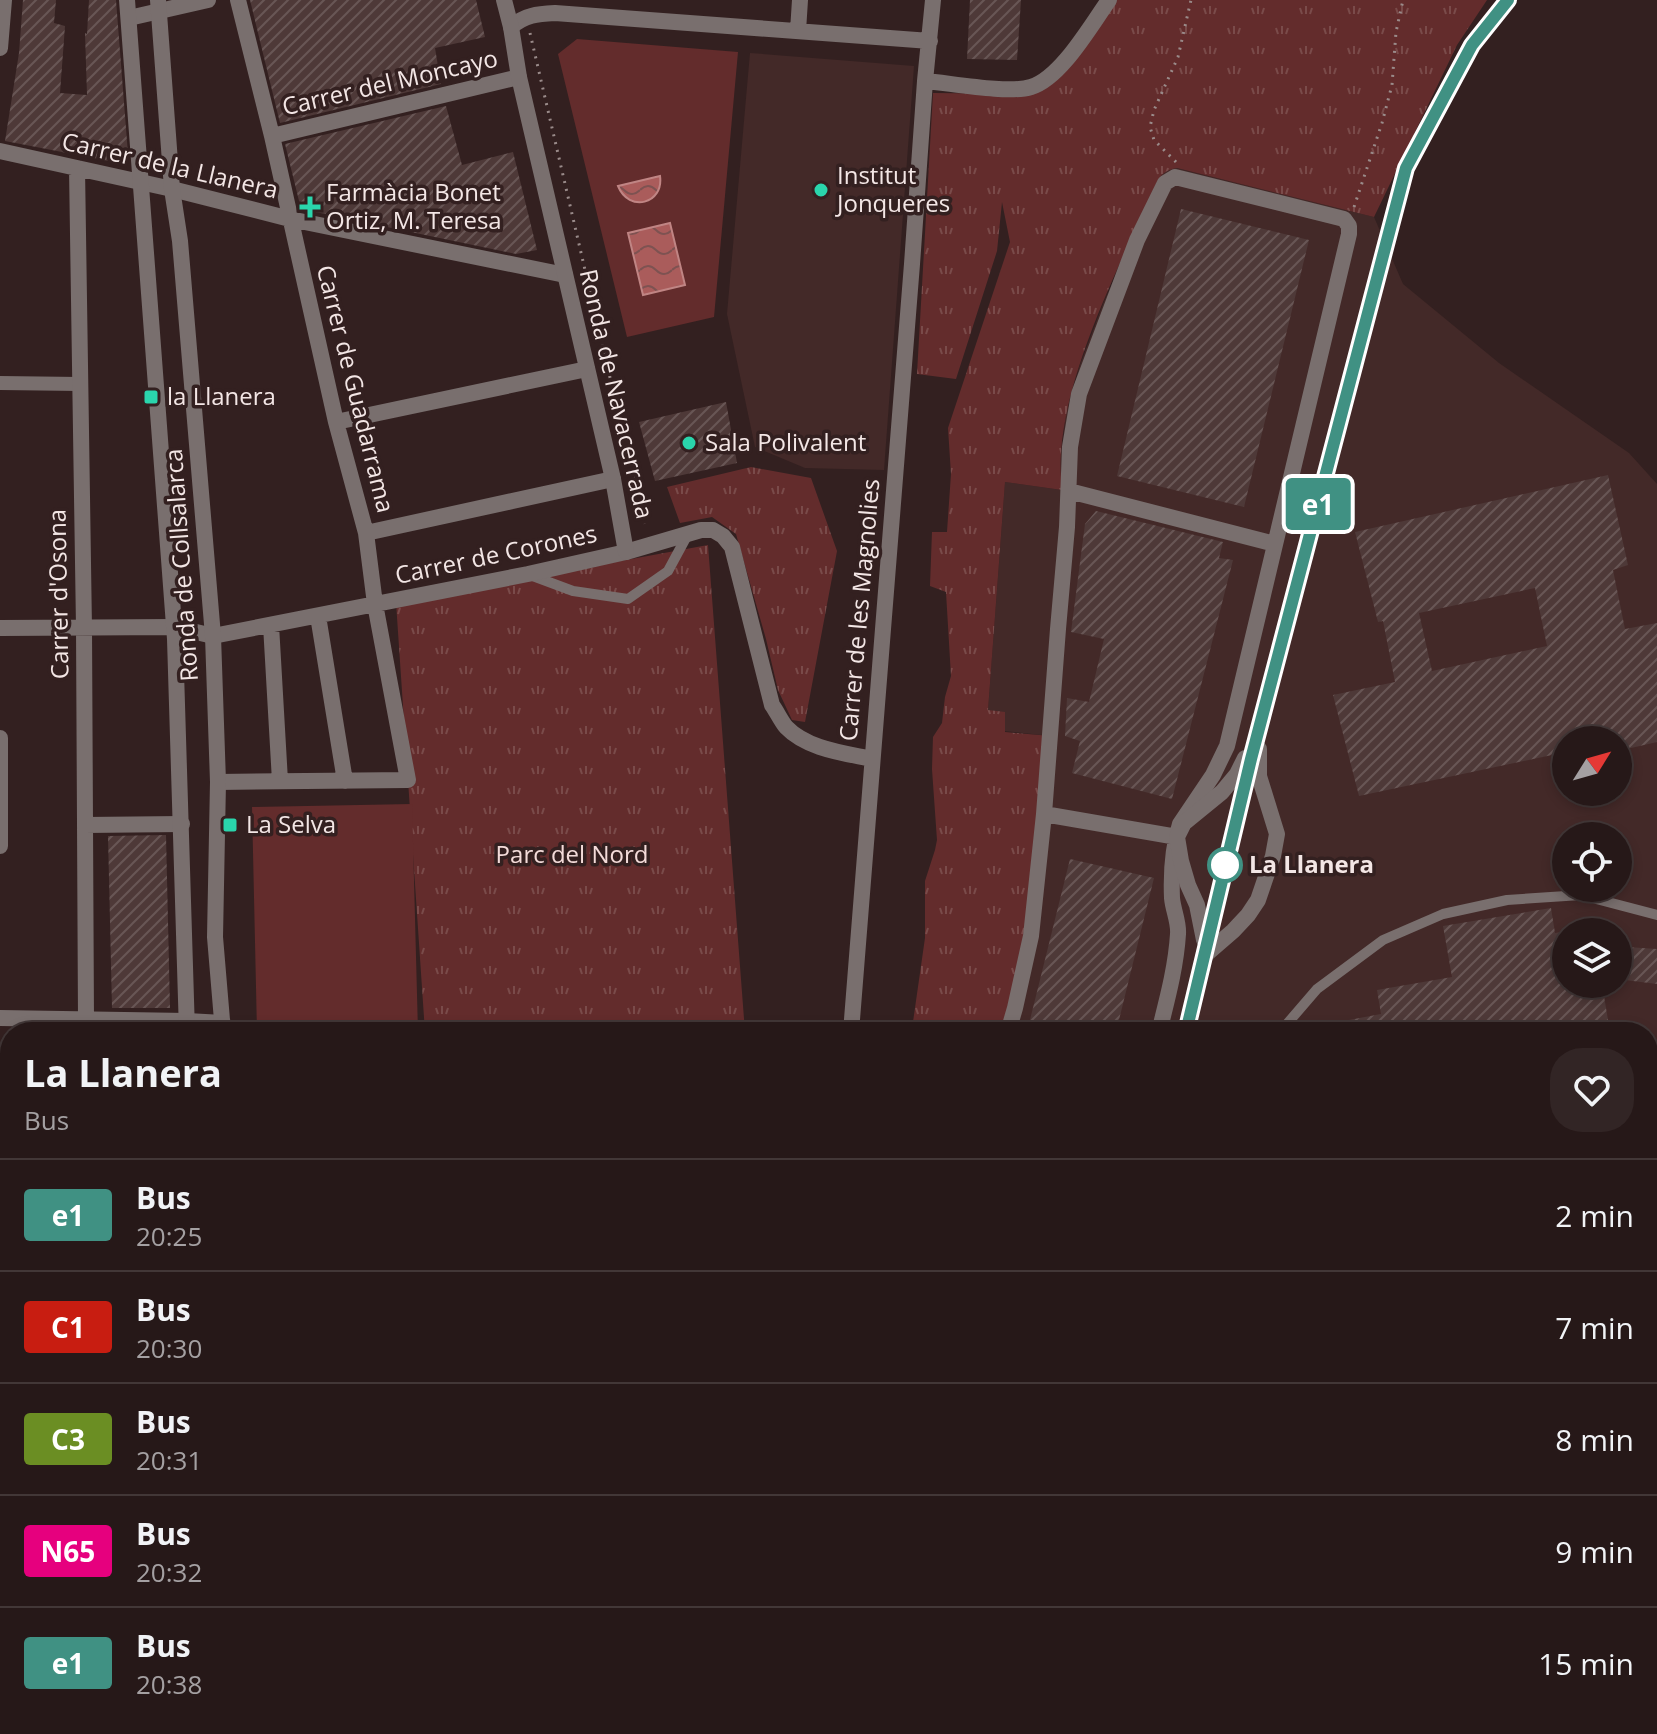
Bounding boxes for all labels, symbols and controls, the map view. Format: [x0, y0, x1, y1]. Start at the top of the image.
street label: Carrer del Moncayo [279, 41, 501, 122]
street label: Carrer de la Llanera [59, 124, 282, 205]
place label: Institut Jonqueres [835, 158, 950, 219]
place label: Farmàcia Bonet Ortiz, M. Teresa [326, 175, 502, 236]
marker: Institut Jonqueres [812, 181, 830, 199]
marker: Farmàcia Bonet Ortiz, M. Teresa [301, 198, 319, 216]
street label: Carrer de Guadarrama [310, 261, 403, 516]
street label: Ronda de Navacerrada [573, 266, 662, 522]
place label: la Llanera [167, 379, 276, 412]
marker: la Llanera [142, 388, 160, 406]
place label: Sala Polivalent [705, 425, 866, 458]
marker: Sala Polivalent [680, 434, 698, 452]
street label: Ronda de Collsalarca [156, 448, 205, 683]
street label: Carrer de les Magnolies [831, 477, 886, 742]
line badge: e1 [1282, 478, 1354, 530]
text: e1 [1302, 485, 1334, 523]
street label: Carrer d'Osona [40, 509, 75, 679]
street label: Carrer de Corones [392, 516, 600, 591]
north arrow [1552, 726, 1632, 806]
map controls [1552, 726, 1632, 998]
place label: La Selva [246, 807, 336, 840]
marker: La Selva [221, 816, 239, 834]
button: locate [1552, 822, 1632, 902]
park label: Parc del Nord [496, 837, 648, 870]
place label: La Llanera [1249, 847, 1374, 880]
marker: La Llanera [1208, 848, 1242, 882]
button: layers [1552, 918, 1632, 998]
text: La Llanera [24, 1046, 222, 1098]
button: heart [1550, 1048, 1634, 1132]
text: Bus [24, 1102, 69, 1138]
text: Bus [136, 1177, 191, 1218]
text: 2 min [1555, 1195, 1634, 1236]
text: e1 [52, 1196, 84, 1234]
text: 20:25 [136, 1218, 202, 1254]
text: Bus [136, 1289, 191, 1330]
text: 7 min [1555, 1307, 1634, 1348]
text: C1 [51, 1308, 85, 1346]
text: 20:30 [136, 1330, 202, 1366]
text: Bus [136, 1401, 191, 1442]
text: 8 min [1555, 1419, 1634, 1460]
text: C3 [51, 1420, 85, 1458]
text: 20:31 [136, 1442, 202, 1478]
text: Bus [136, 1513, 191, 1554]
text: 9 min [1555, 1531, 1634, 1572]
text: N65 [41, 1532, 95, 1570]
text: 20:32 [136, 1554, 202, 1590]
text: Bus [136, 1625, 191, 1666]
text: 15 min [1538, 1643, 1634, 1684]
text: e1 [52, 1644, 84, 1682]
text: 20:38 [136, 1666, 202, 1702]

